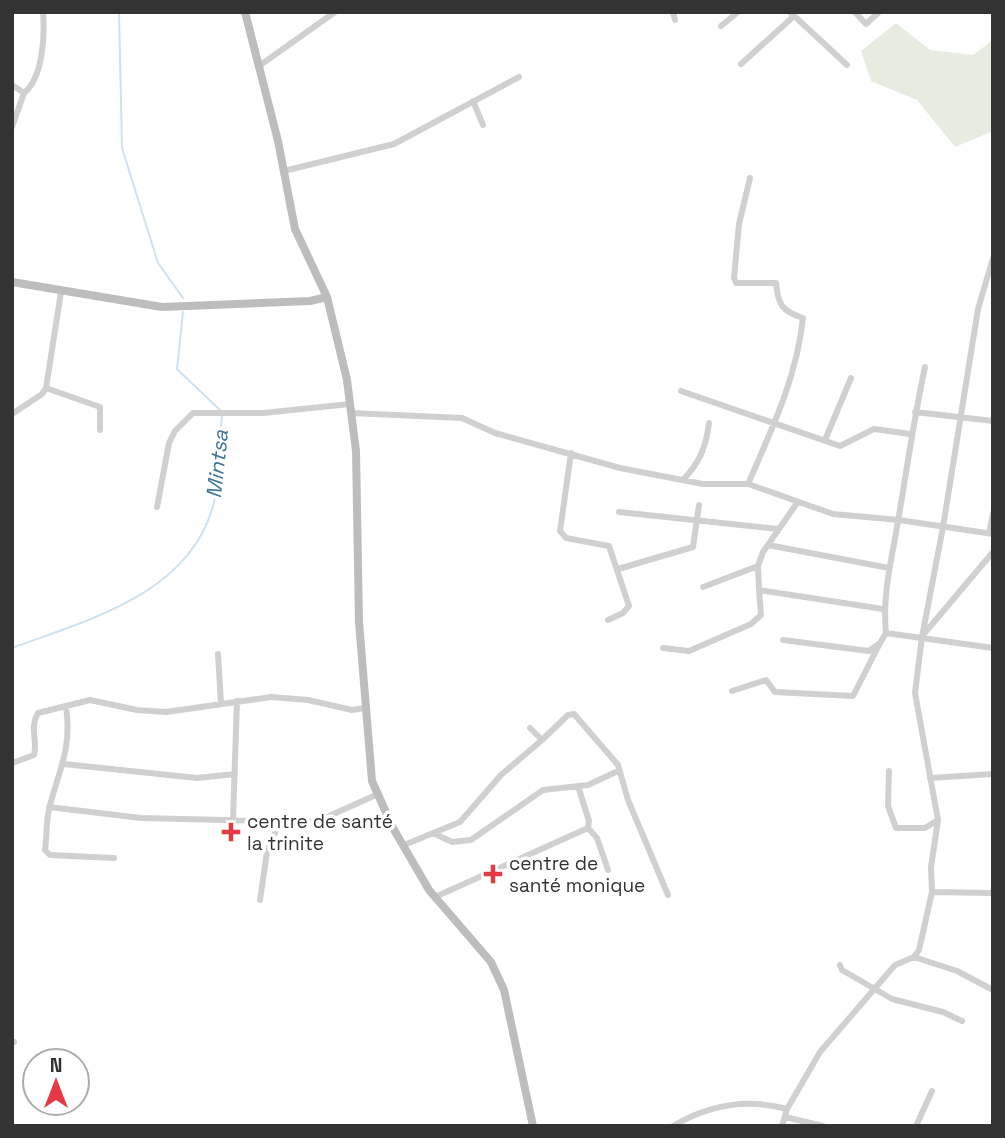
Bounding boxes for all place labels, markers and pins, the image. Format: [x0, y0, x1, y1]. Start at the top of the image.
place label: centre de santé la trinite [247, 809, 393, 856]
marker: centre de santé la trinite [221, 822, 241, 842]
place label: centre de santé monique [509, 851, 645, 898]
marker: centre de santé monique [483, 864, 503, 884]

